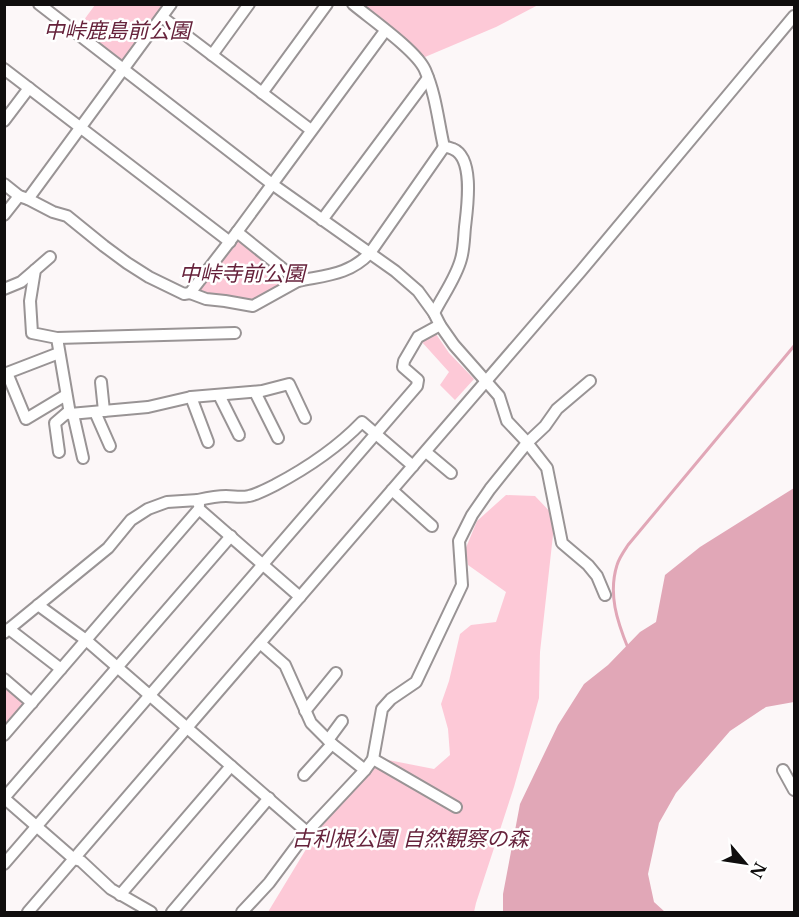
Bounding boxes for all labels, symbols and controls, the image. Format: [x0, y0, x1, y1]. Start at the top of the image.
park label: 中峠鹿島前公園 [44, 18, 193, 44]
park label: 中峠寺前公園 [179, 261, 308, 287]
park label: 古利根公園 自然観察の森 [292, 826, 530, 852]
north arrow [715, 833, 775, 893]
text: N [746, 859, 771, 882]

